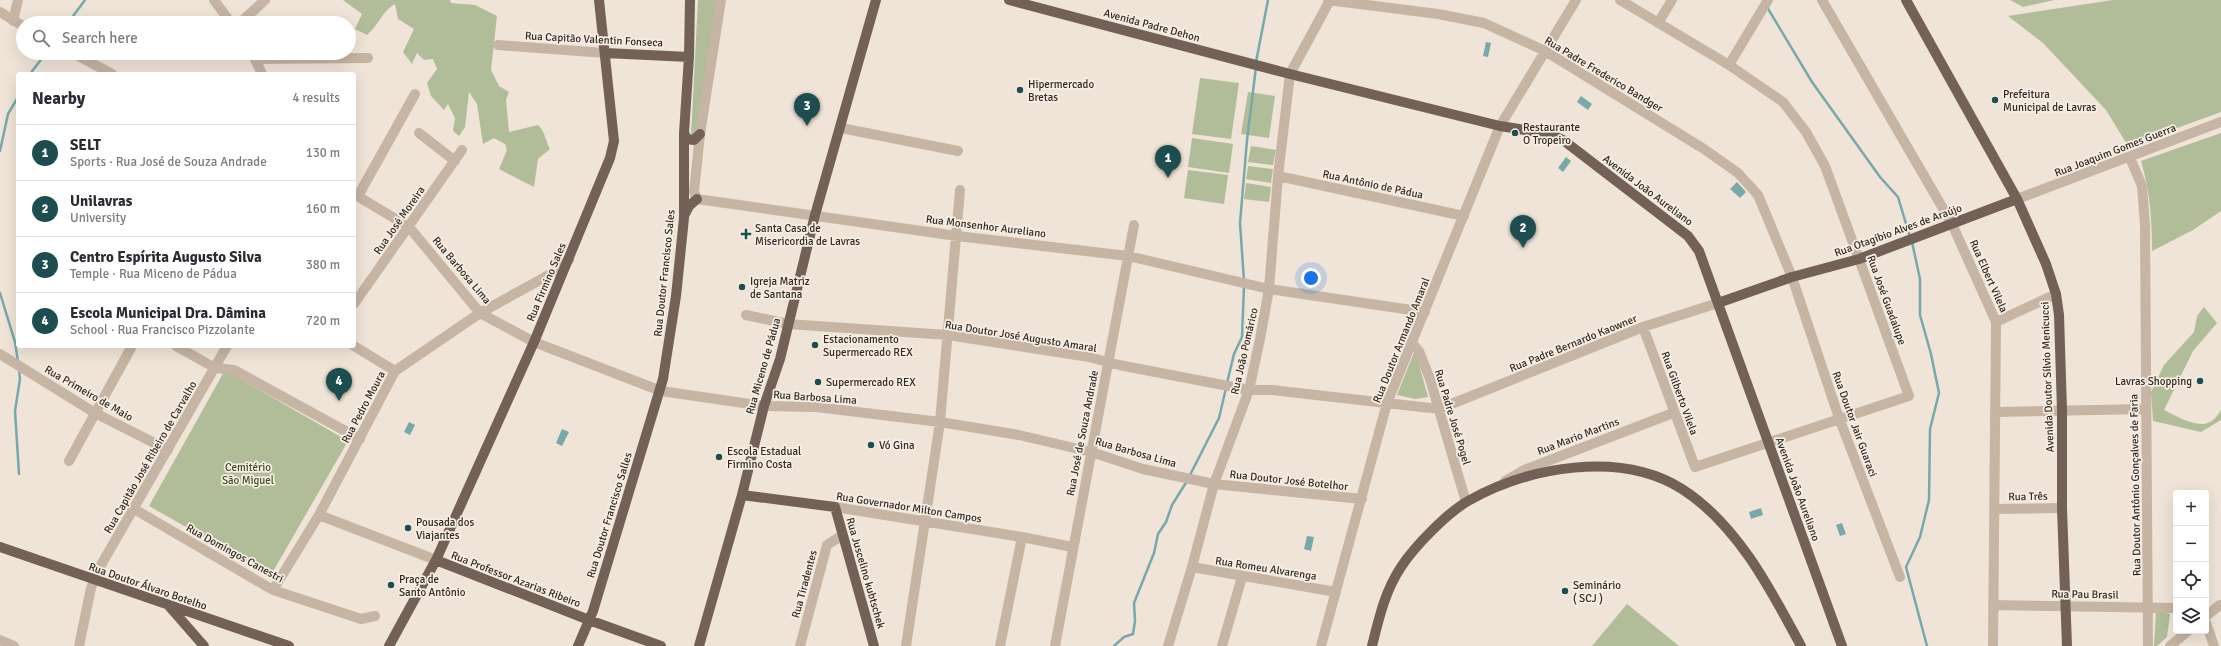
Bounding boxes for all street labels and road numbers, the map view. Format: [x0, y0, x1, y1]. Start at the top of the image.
street label: Avenida Padre Dehon [1102, 6, 1201, 45]
street label: Rua Capitão Valentin Fonseca [524, 29, 664, 50]
street label: Rua Padre Frederico Bandger [1542, 34, 1665, 115]
street label: Rua Joaquim Gomes Guerra [2053, 121, 2178, 180]
street label: Avenida João Aureliano [1600, 152, 1696, 229]
street label: Rua Antônio de Pádua [1321, 167, 1425, 202]
street label: Rua José Moreira [371, 183, 428, 257]
street label: Rua Otagíbio Alves de Araújo [1833, 201, 1964, 260]
street label: Rua Doutor Francisco Sales [651, 209, 678, 337]
street label: Rua Monsenhor Aureliano [925, 213, 1047, 240]
street label: Rua Barbosa Lima [430, 234, 494, 307]
street label: Rua Elbert Vilela [1967, 238, 2011, 315]
street label: Rua Firmino Sales [524, 241, 569, 323]
street label: Rua José Guadalupe [1864, 254, 1909, 347]
street label: Rua Doutor Armando Amaral [1370, 276, 1433, 405]
street label: Avenida Doutor Sílvio Menicucci [2038, 301, 2057, 453]
street label: Rua João Pomárico [1228, 306, 1261, 396]
street label: Rua Padre Bernardo Kaowner [1508, 312, 1639, 375]
street label: Rua Miceno de Pádua [743, 316, 784, 416]
street label: Rua Doutor José Augusto Amaral [944, 318, 1098, 355]
street label: Rua Gilberto Vilela [1658, 350, 1701, 437]
street label: Rua Primeiro de Maio [42, 363, 135, 424]
street label: Rua Padre José Pogel [1432, 368, 1473, 466]
street label: Rua Pedro Moura [339, 369, 388, 446]
street label: Rua José de Souza Andrade [1064, 369, 1101, 497]
street label: Rua Doutor Jair Guaraci [1829, 370, 1880, 479]
street label: Rua Capitão José Ribeiro de Carvalho [101, 378, 200, 536]
street label: Rua Barbosa Lima [773, 388, 858, 407]
street label: Rua Doutor Antônio Gonçalves de Faria [2127, 393, 2144, 576]
street label: Rua Mario Martins [1535, 415, 1621, 458]
street label: Rua Barbosa Lima [1094, 435, 1178, 470]
street label: Avenida João Aureliano [1773, 436, 1822, 543]
street label: Rua Doutor Francisco Salles [584, 451, 635, 580]
street label: Rua Doutor José Botelhor [1229, 468, 1349, 493]
street label: Rua Governador Milton Campos [835, 490, 983, 525]
street label: Rua Três [2008, 490, 2048, 503]
street label: Rua Juscelino kubtschek [843, 516, 888, 631]
street label: Rua Domingos Canestri [184, 521, 286, 586]
street label: Rua Professor Azarias Ribeiro [449, 549, 583, 610]
street label: Rua Tiradentes [789, 549, 820, 619]
street label: Rua Romeu Alvarenga [1214, 554, 1318, 583]
street label: Rua Doutor Álvaro Botelho [87, 559, 209, 613]
street label: Rua Pau Brasil [2051, 587, 2119, 602]

